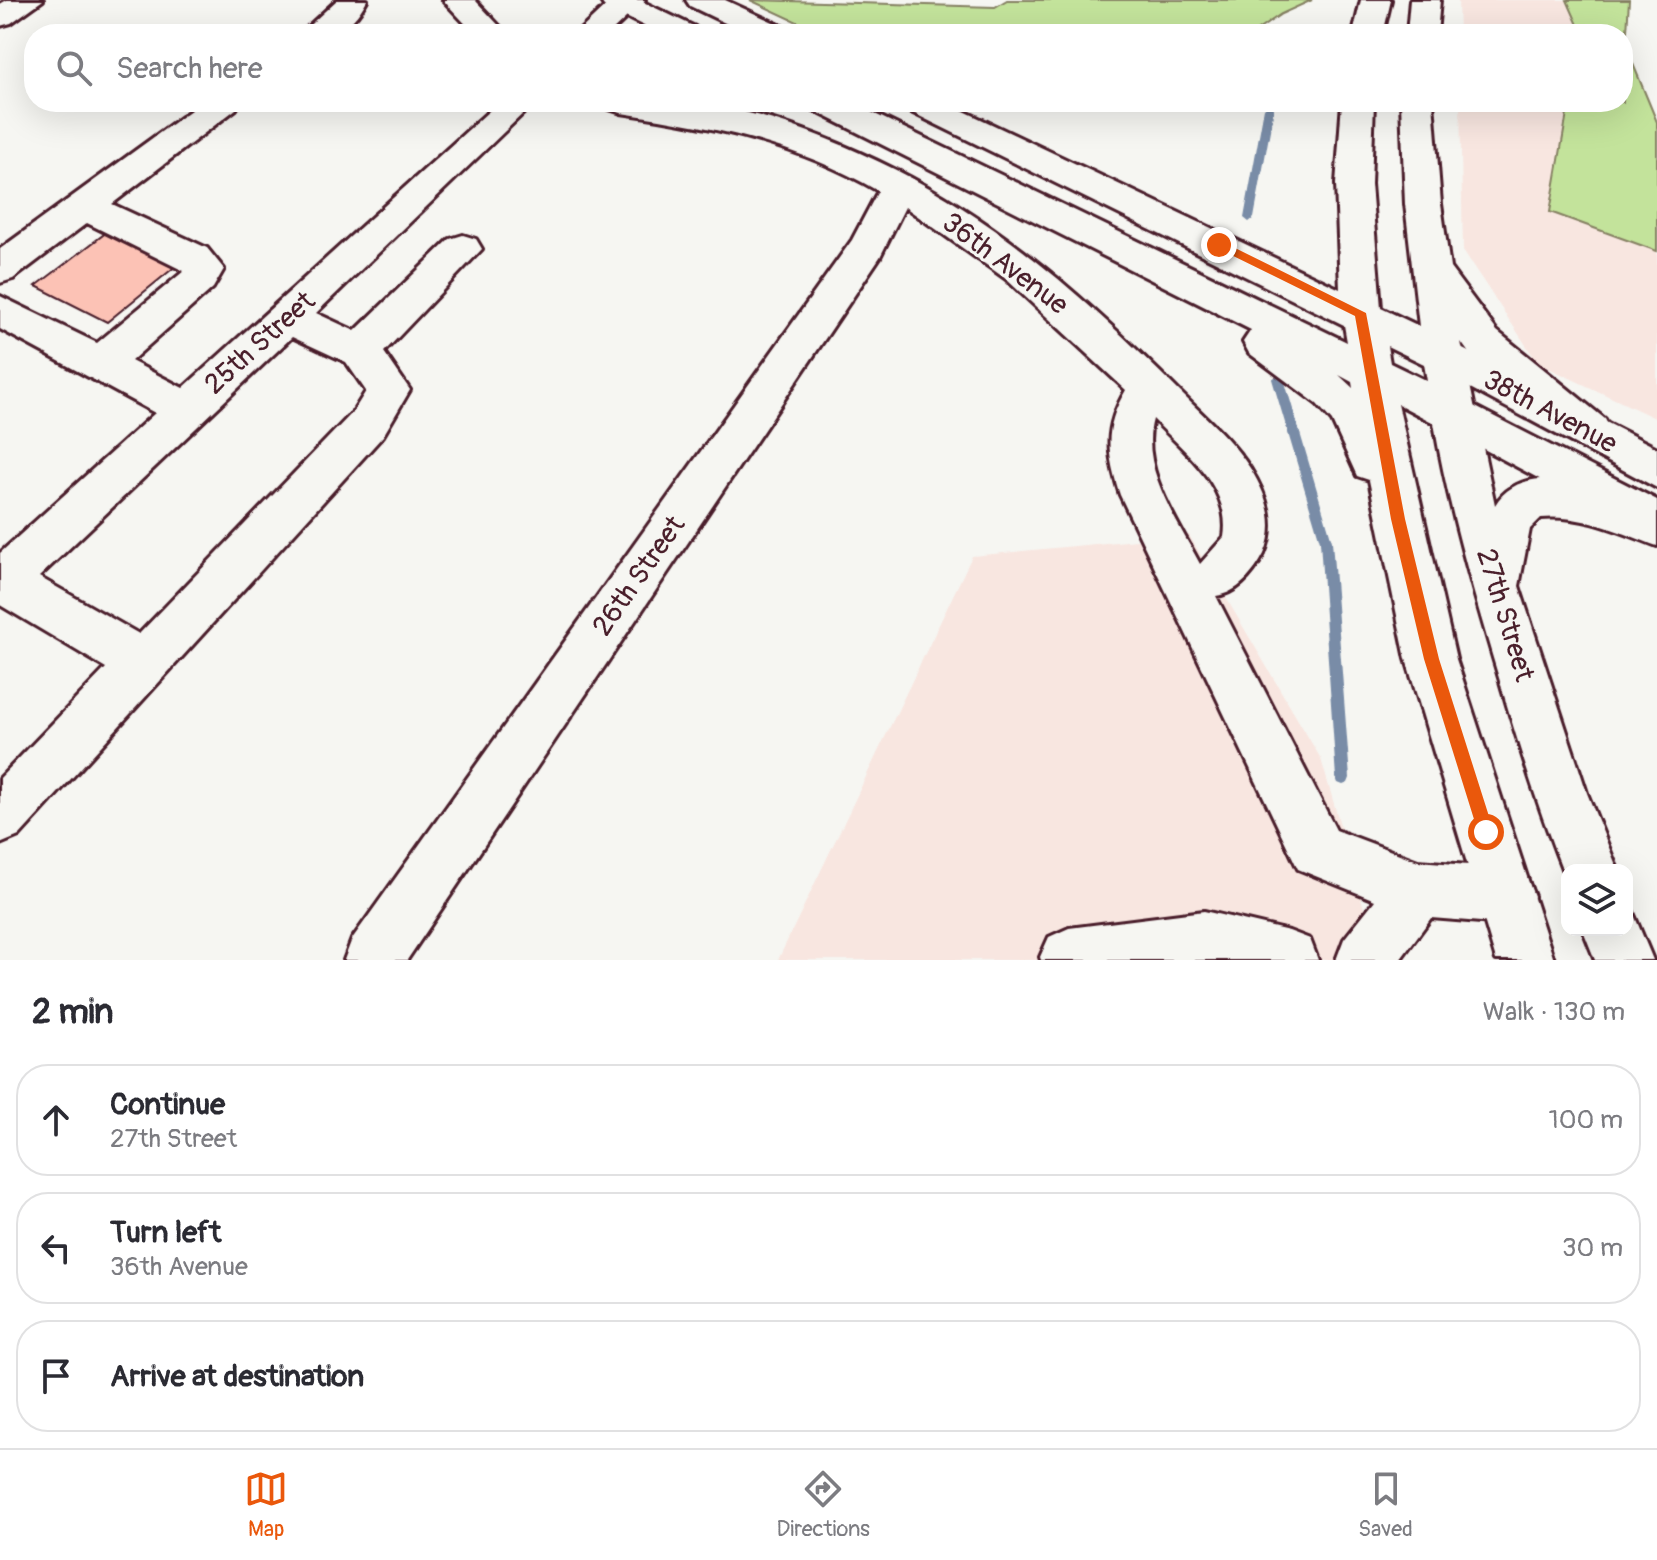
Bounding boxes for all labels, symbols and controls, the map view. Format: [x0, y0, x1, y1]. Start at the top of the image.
search box [24, 24, 1633, 112]
icon: search [52, 46, 96, 90]
text: Search here [116, 50, 263, 87]
street label: 36th Avenue [935, 205, 1075, 323]
route end [1201, 227, 1237, 263]
street label: 25th Street [197, 284, 323, 402]
street label: 38th Avenue [1477, 362, 1623, 462]
street label: 26th Street [585, 509, 693, 643]
street label: 27th Street [1468, 544, 1542, 686]
route start [1468, 814, 1504, 850]
map controls [1561, 864, 1633, 936]
button: layers [1561, 864, 1633, 936]
text: 2 min [32, 991, 114, 1034]
text: Walk · 130 m [1483, 996, 1625, 1028]
text: Continue [110, 1086, 225, 1123]
icon: ahead [34, 1098, 78, 1142]
text: 100 m [1549, 1104, 1623, 1136]
text: 27th Street [110, 1123, 237, 1155]
text: Turn left [110, 1214, 221, 1251]
icon: left [34, 1226, 78, 1270]
text: 30 m [1562, 1232, 1623, 1264]
text: 36th Avenue [110, 1251, 248, 1283]
icon: arrive [34, 1354, 78, 1398]
text: Arrive at destination [110, 1358, 364, 1395]
tab: Map [244, 1467, 288, 1543]
tab: Directions [777, 1467, 870, 1543]
tab: Saved [1358, 1467, 1413, 1543]

